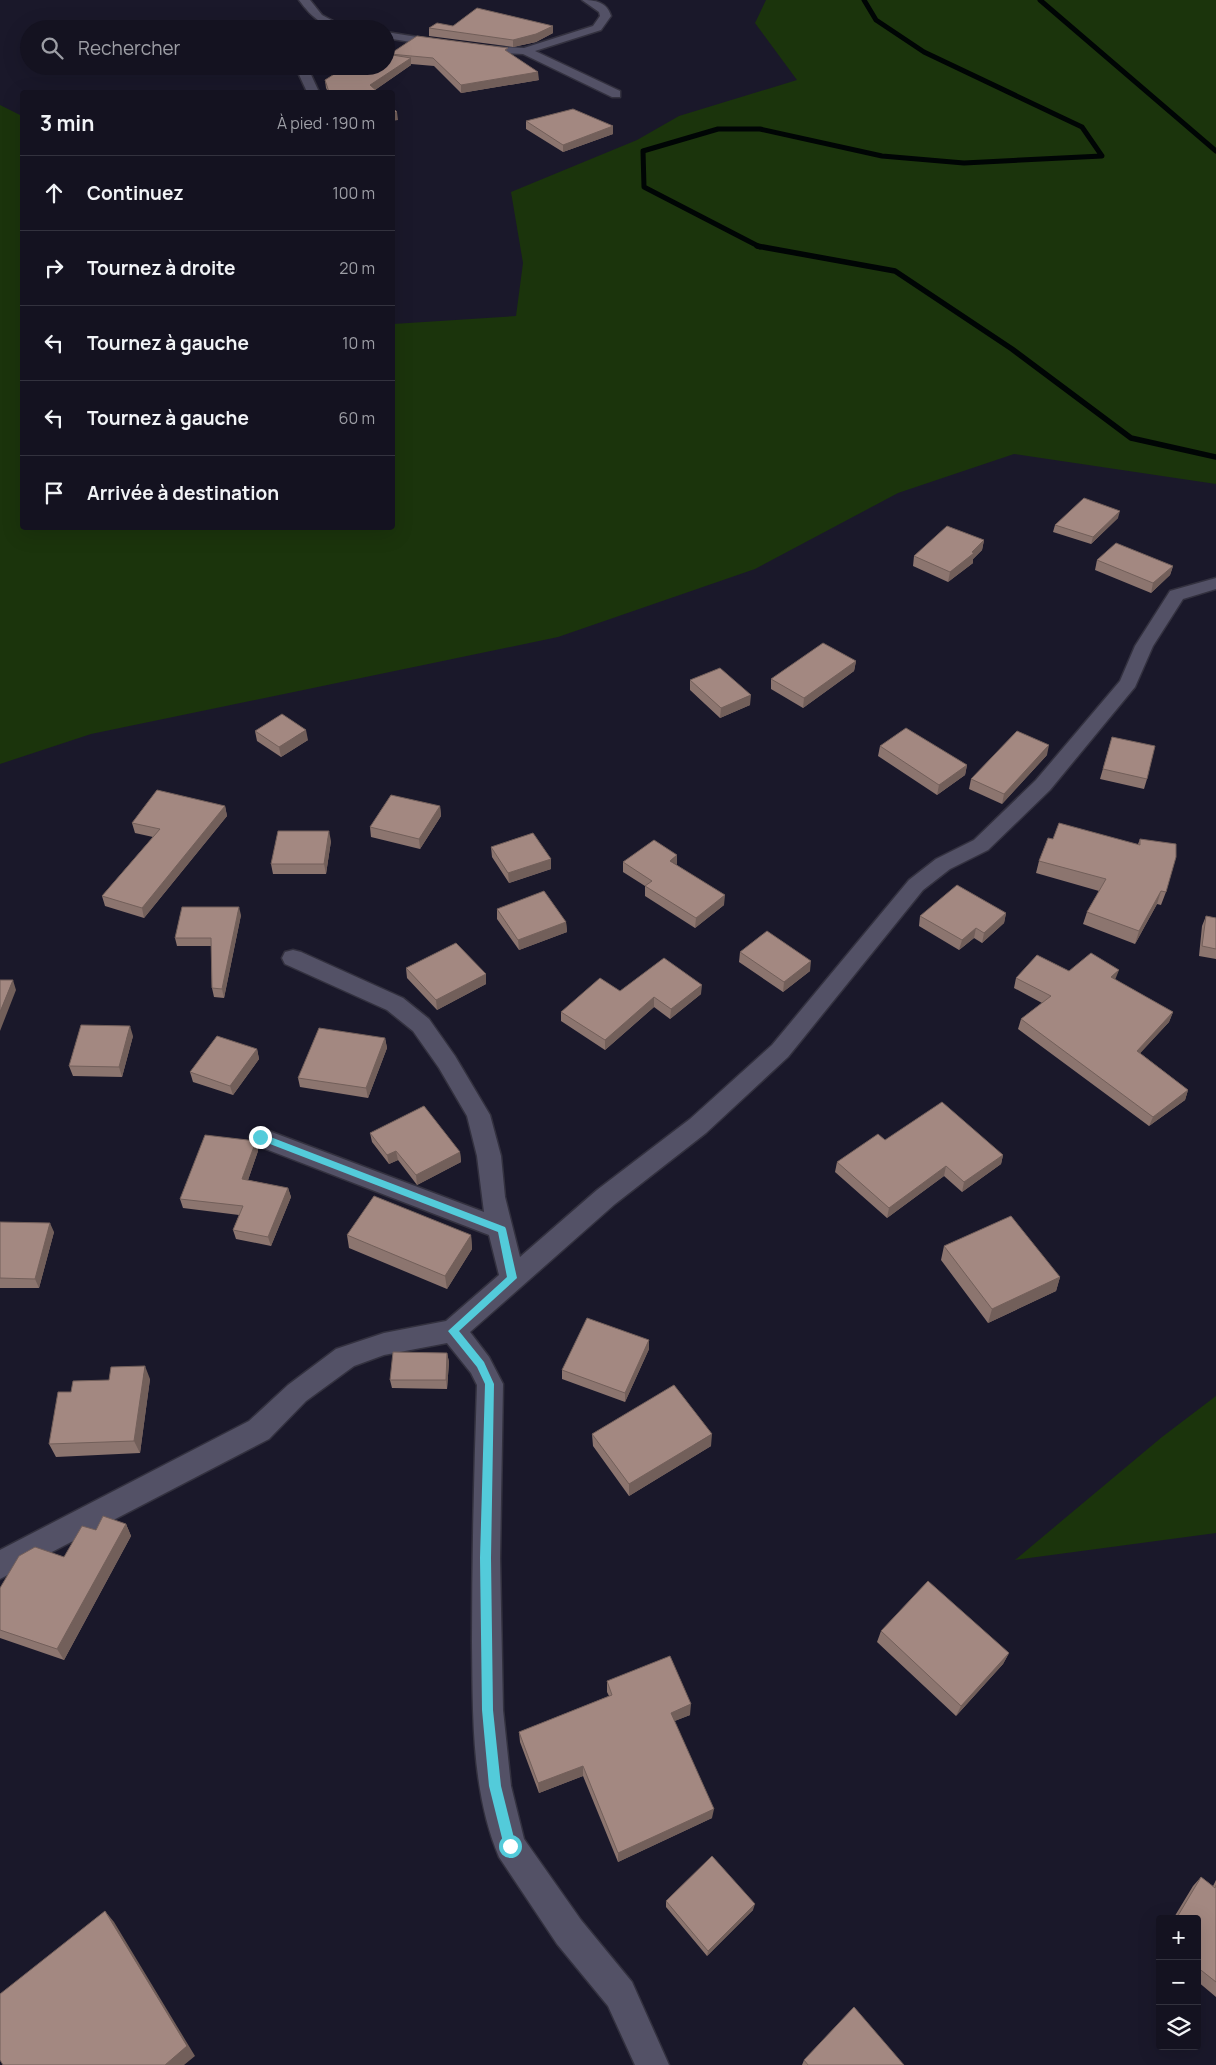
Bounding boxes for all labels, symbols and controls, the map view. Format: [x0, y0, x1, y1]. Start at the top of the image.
search box [20, 20, 395, 75]
icon: search [38, 34, 66, 62]
text: Rechercher [78, 35, 180, 61]
text: 3 min [40, 109, 94, 137]
text: À pied · 190 m [277, 112, 375, 134]
icon: ahead [40, 179, 68, 207]
text: Continuez [87, 180, 184, 206]
text: 100 m [332, 182, 375, 204]
icon: right [40, 254, 68, 282]
text: Tournez à droite [87, 255, 235, 281]
text: 20 m [339, 257, 375, 279]
icon: left [40, 329, 68, 357]
text: Tournez à gauche [87, 330, 249, 356]
text: 10 m [342, 332, 375, 354]
icon: left [40, 404, 68, 432]
text: Tournez à gauche [87, 405, 249, 431]
text: 60 m [339, 407, 375, 429]
icon: arrive [40, 479, 68, 507]
text: Arrivée à destination [87, 480, 279, 506]
route end [249, 1126, 272, 1149]
route start [499, 1835, 522, 1858]
map controls [1156, 1915, 1201, 2050]
button: + [1156, 1915, 1201, 1960]
button: − [1156, 1960, 1201, 2005]
button: layers [1156, 2005, 1201, 2050]

